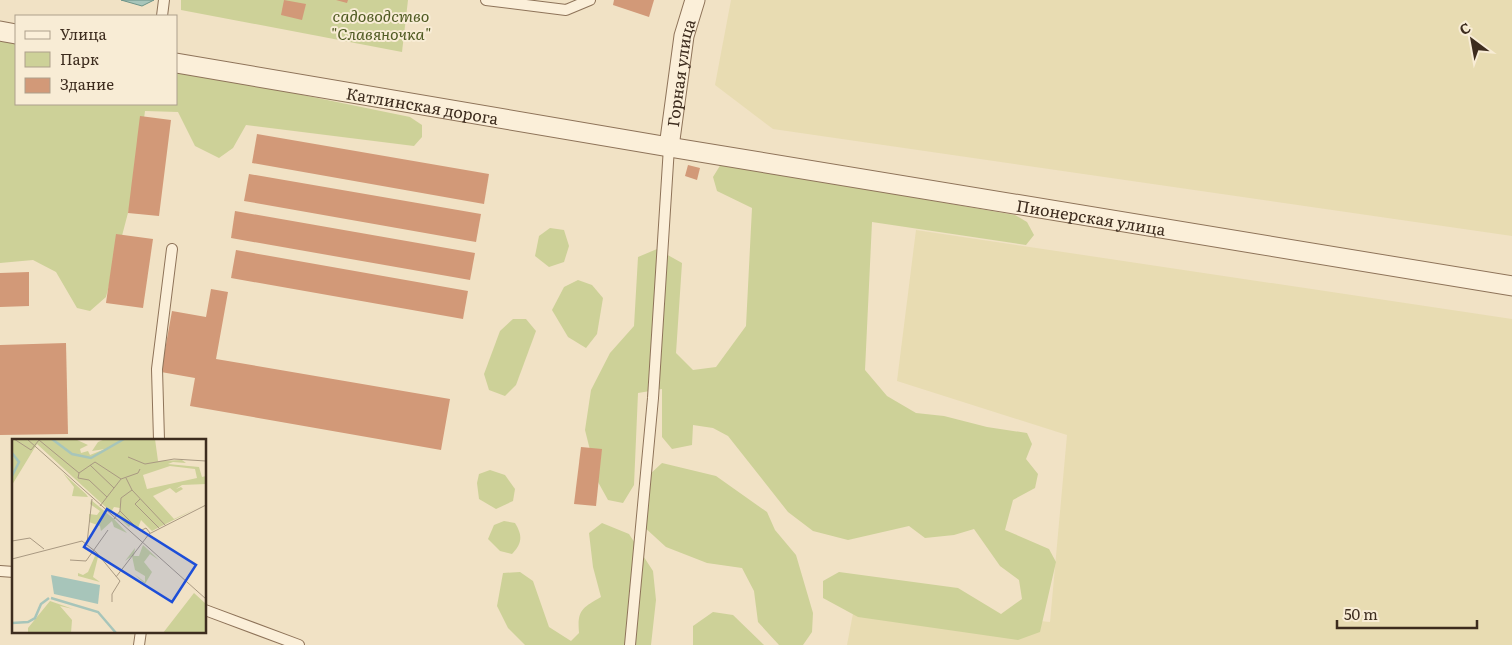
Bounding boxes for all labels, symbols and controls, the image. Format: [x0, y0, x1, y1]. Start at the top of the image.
park label: садоводство "Славяночка" [331, 3, 431, 45]
legend [15, 15, 178, 105]
street label: Горная улица [660, 15, 701, 128]
north arrow [1447, 15, 1497, 65]
text: С [1455, 17, 1474, 39]
text: Улица [60, 22, 108, 45]
text: Парк [60, 47, 99, 70]
text: Здание [60, 72, 114, 95]
street label: Катлинская дорога [344, 80, 501, 130]
street label: Пионерская улица [1015, 192, 1168, 241]
inset map [12, 439, 206, 632]
scale bar [1337, 598, 1477, 630]
text: 50 m [1344, 602, 1378, 625]

